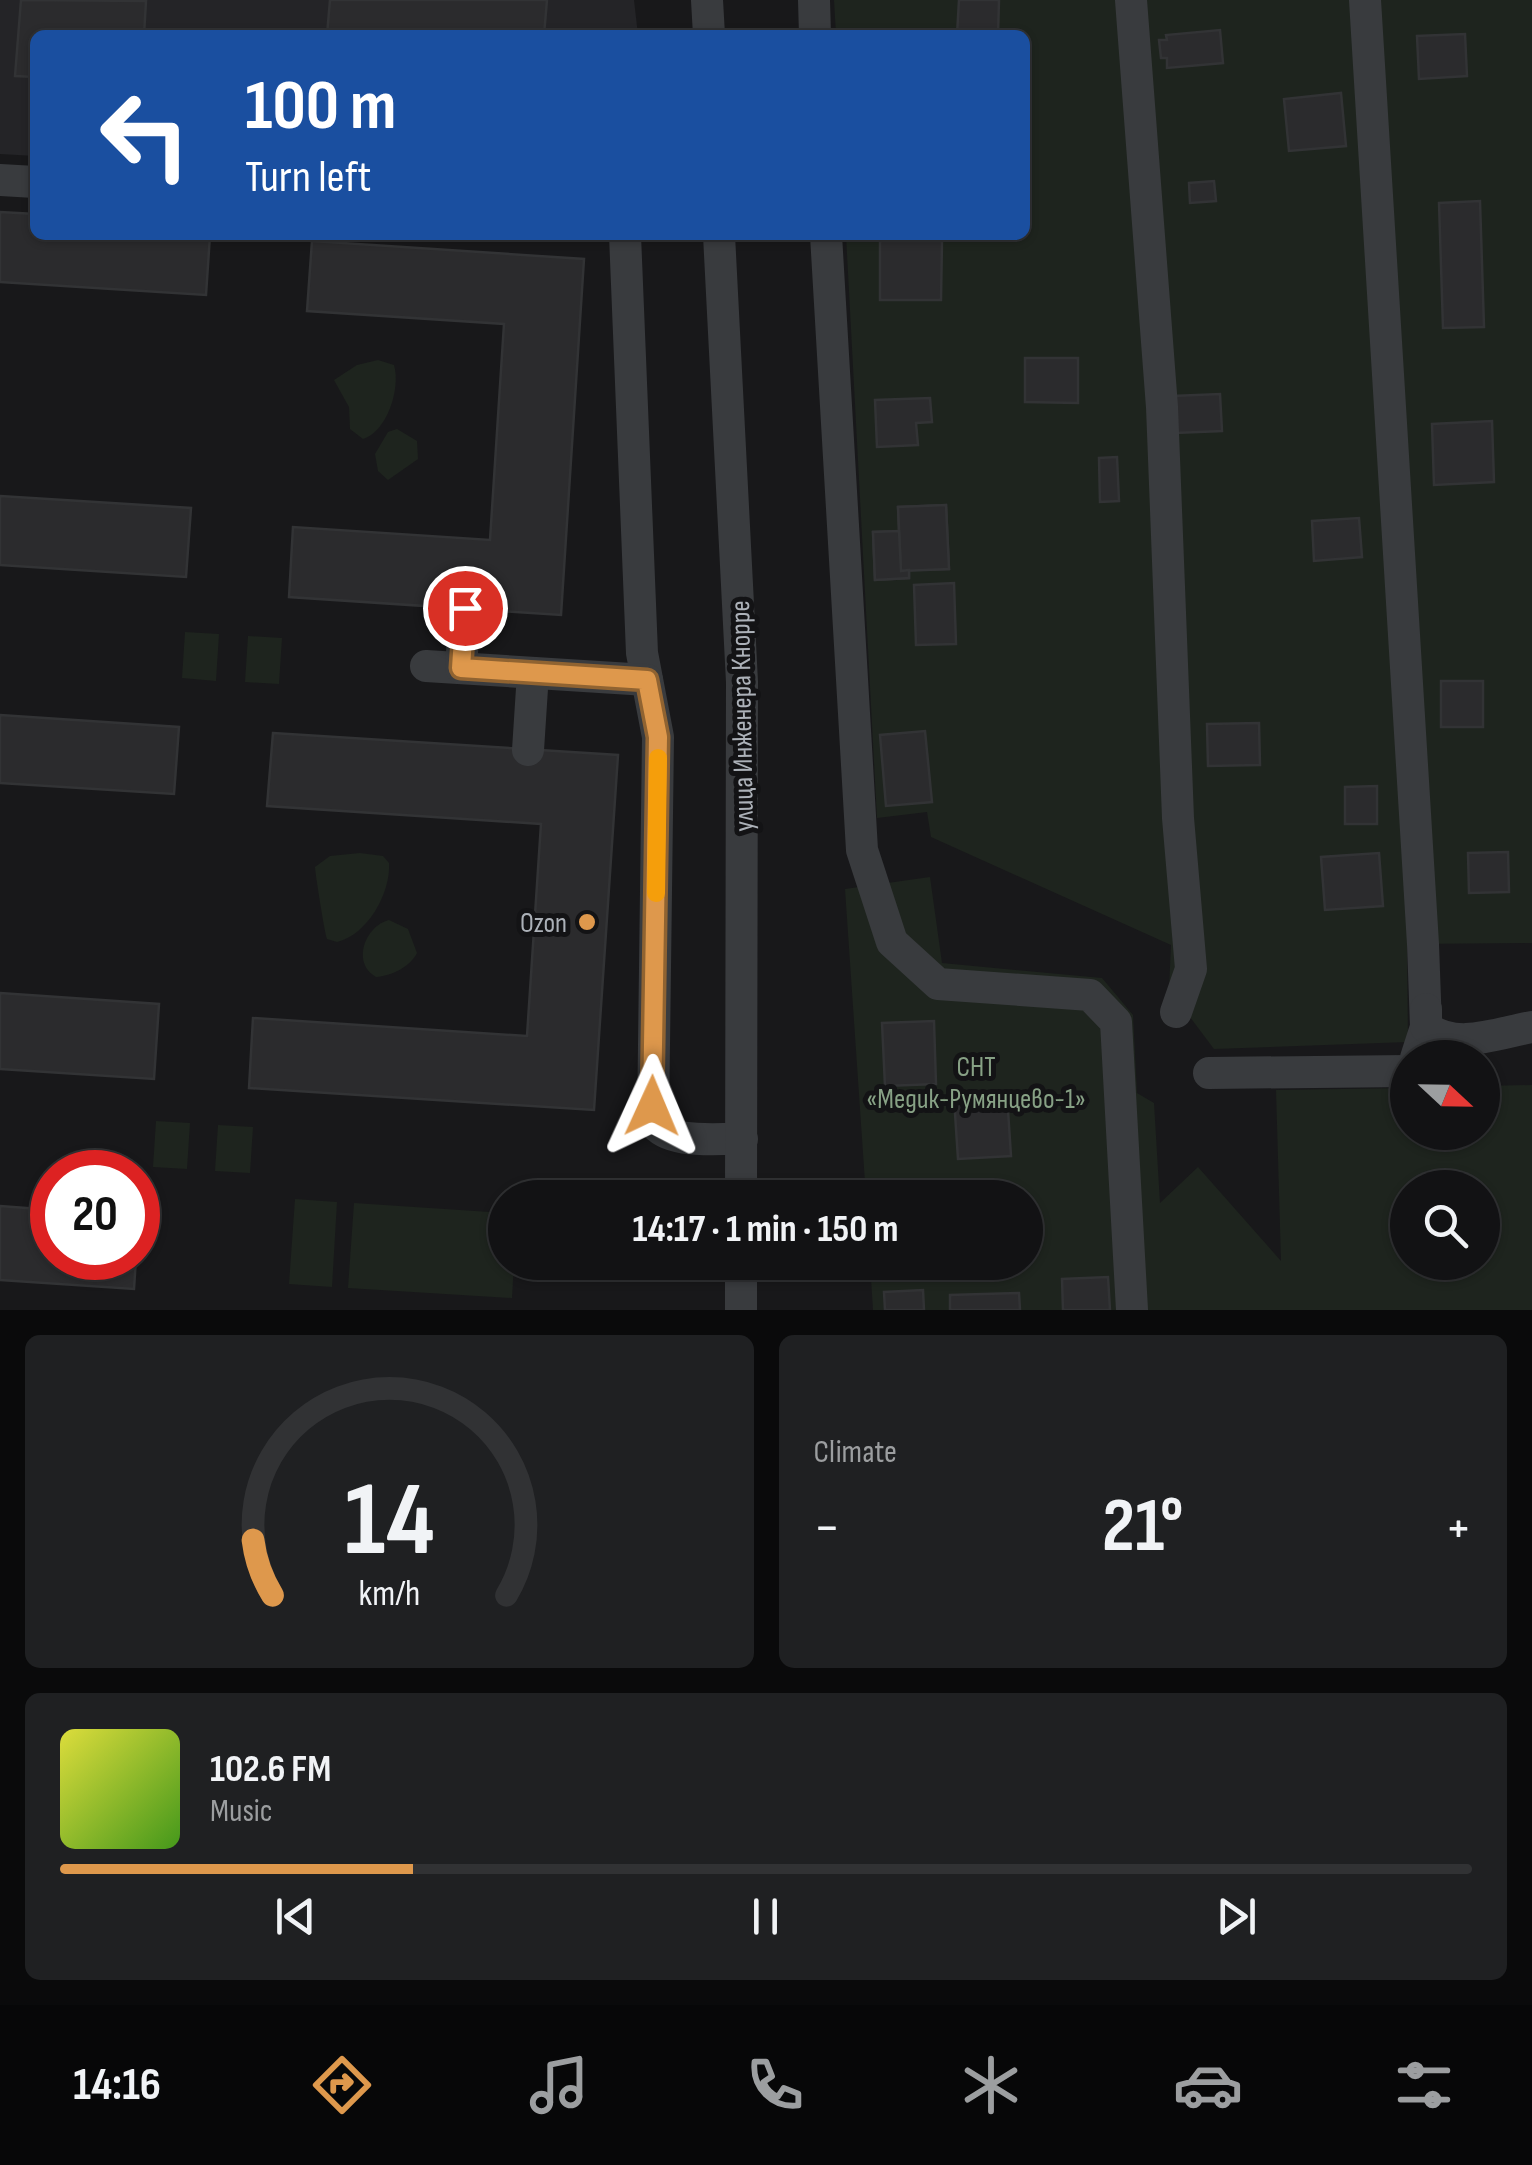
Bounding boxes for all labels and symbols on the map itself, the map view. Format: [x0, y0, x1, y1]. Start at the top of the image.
pin [423, 566, 508, 651]
street label: улица Инженера Кнорре [724, 600, 761, 832]
place label: Ozon [520, 907, 567, 940]
marker: Ozon [576, 911, 598, 933]
north arrow [1390, 1040, 1500, 1150]
park label: СНТ «Медик-Румянцево-1» [866, 1051, 1086, 1116]
position arrow [600, 1054, 704, 1158]
speed limit sign: 20 [30, 1150, 160, 1280]

